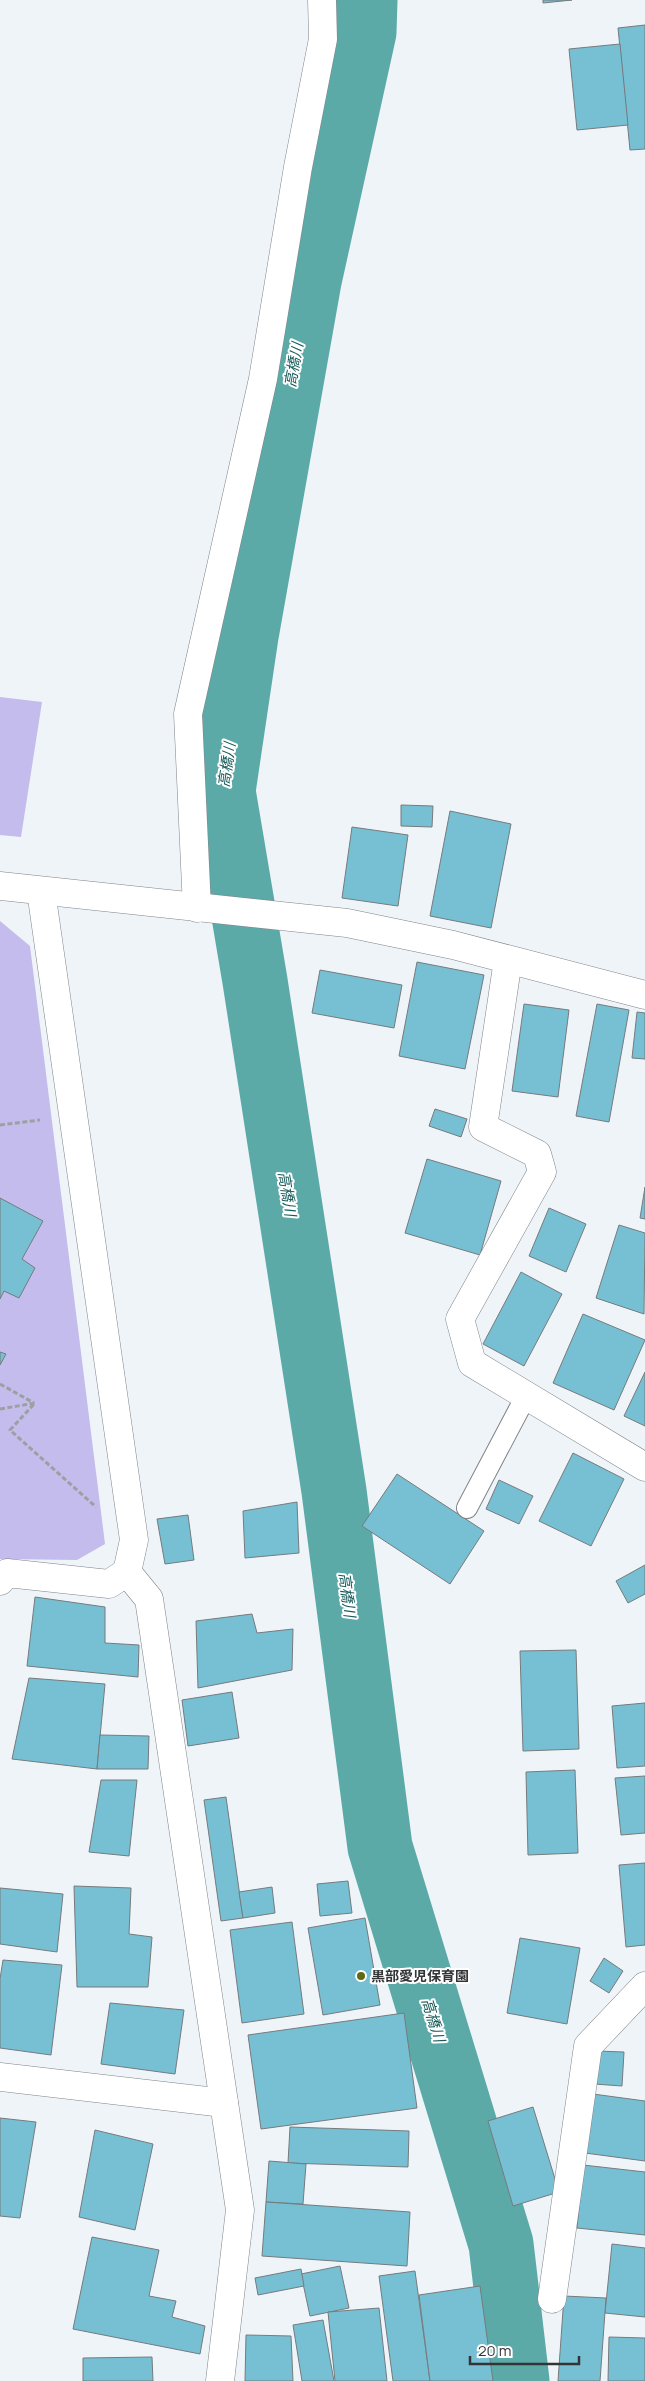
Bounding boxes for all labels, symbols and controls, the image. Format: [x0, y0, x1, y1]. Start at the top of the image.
water label: 高橋川 [279, 339, 308, 389]
water label: 高橋川 [213, 739, 240, 789]
water label: 高橋川 [274, 1170, 302, 1220]
water label: 高橋川 [334, 1571, 361, 1621]
place label: 黒部愛児保育園 [371, 1966, 469, 1985]
marker: 黒部愛児保育園 [355, 1970, 367, 1982]
water label: 高橋川 [417, 1995, 451, 2046]
scale bar [470, 2334, 579, 2366]
text: 20 m [478, 2340, 511, 2361]

